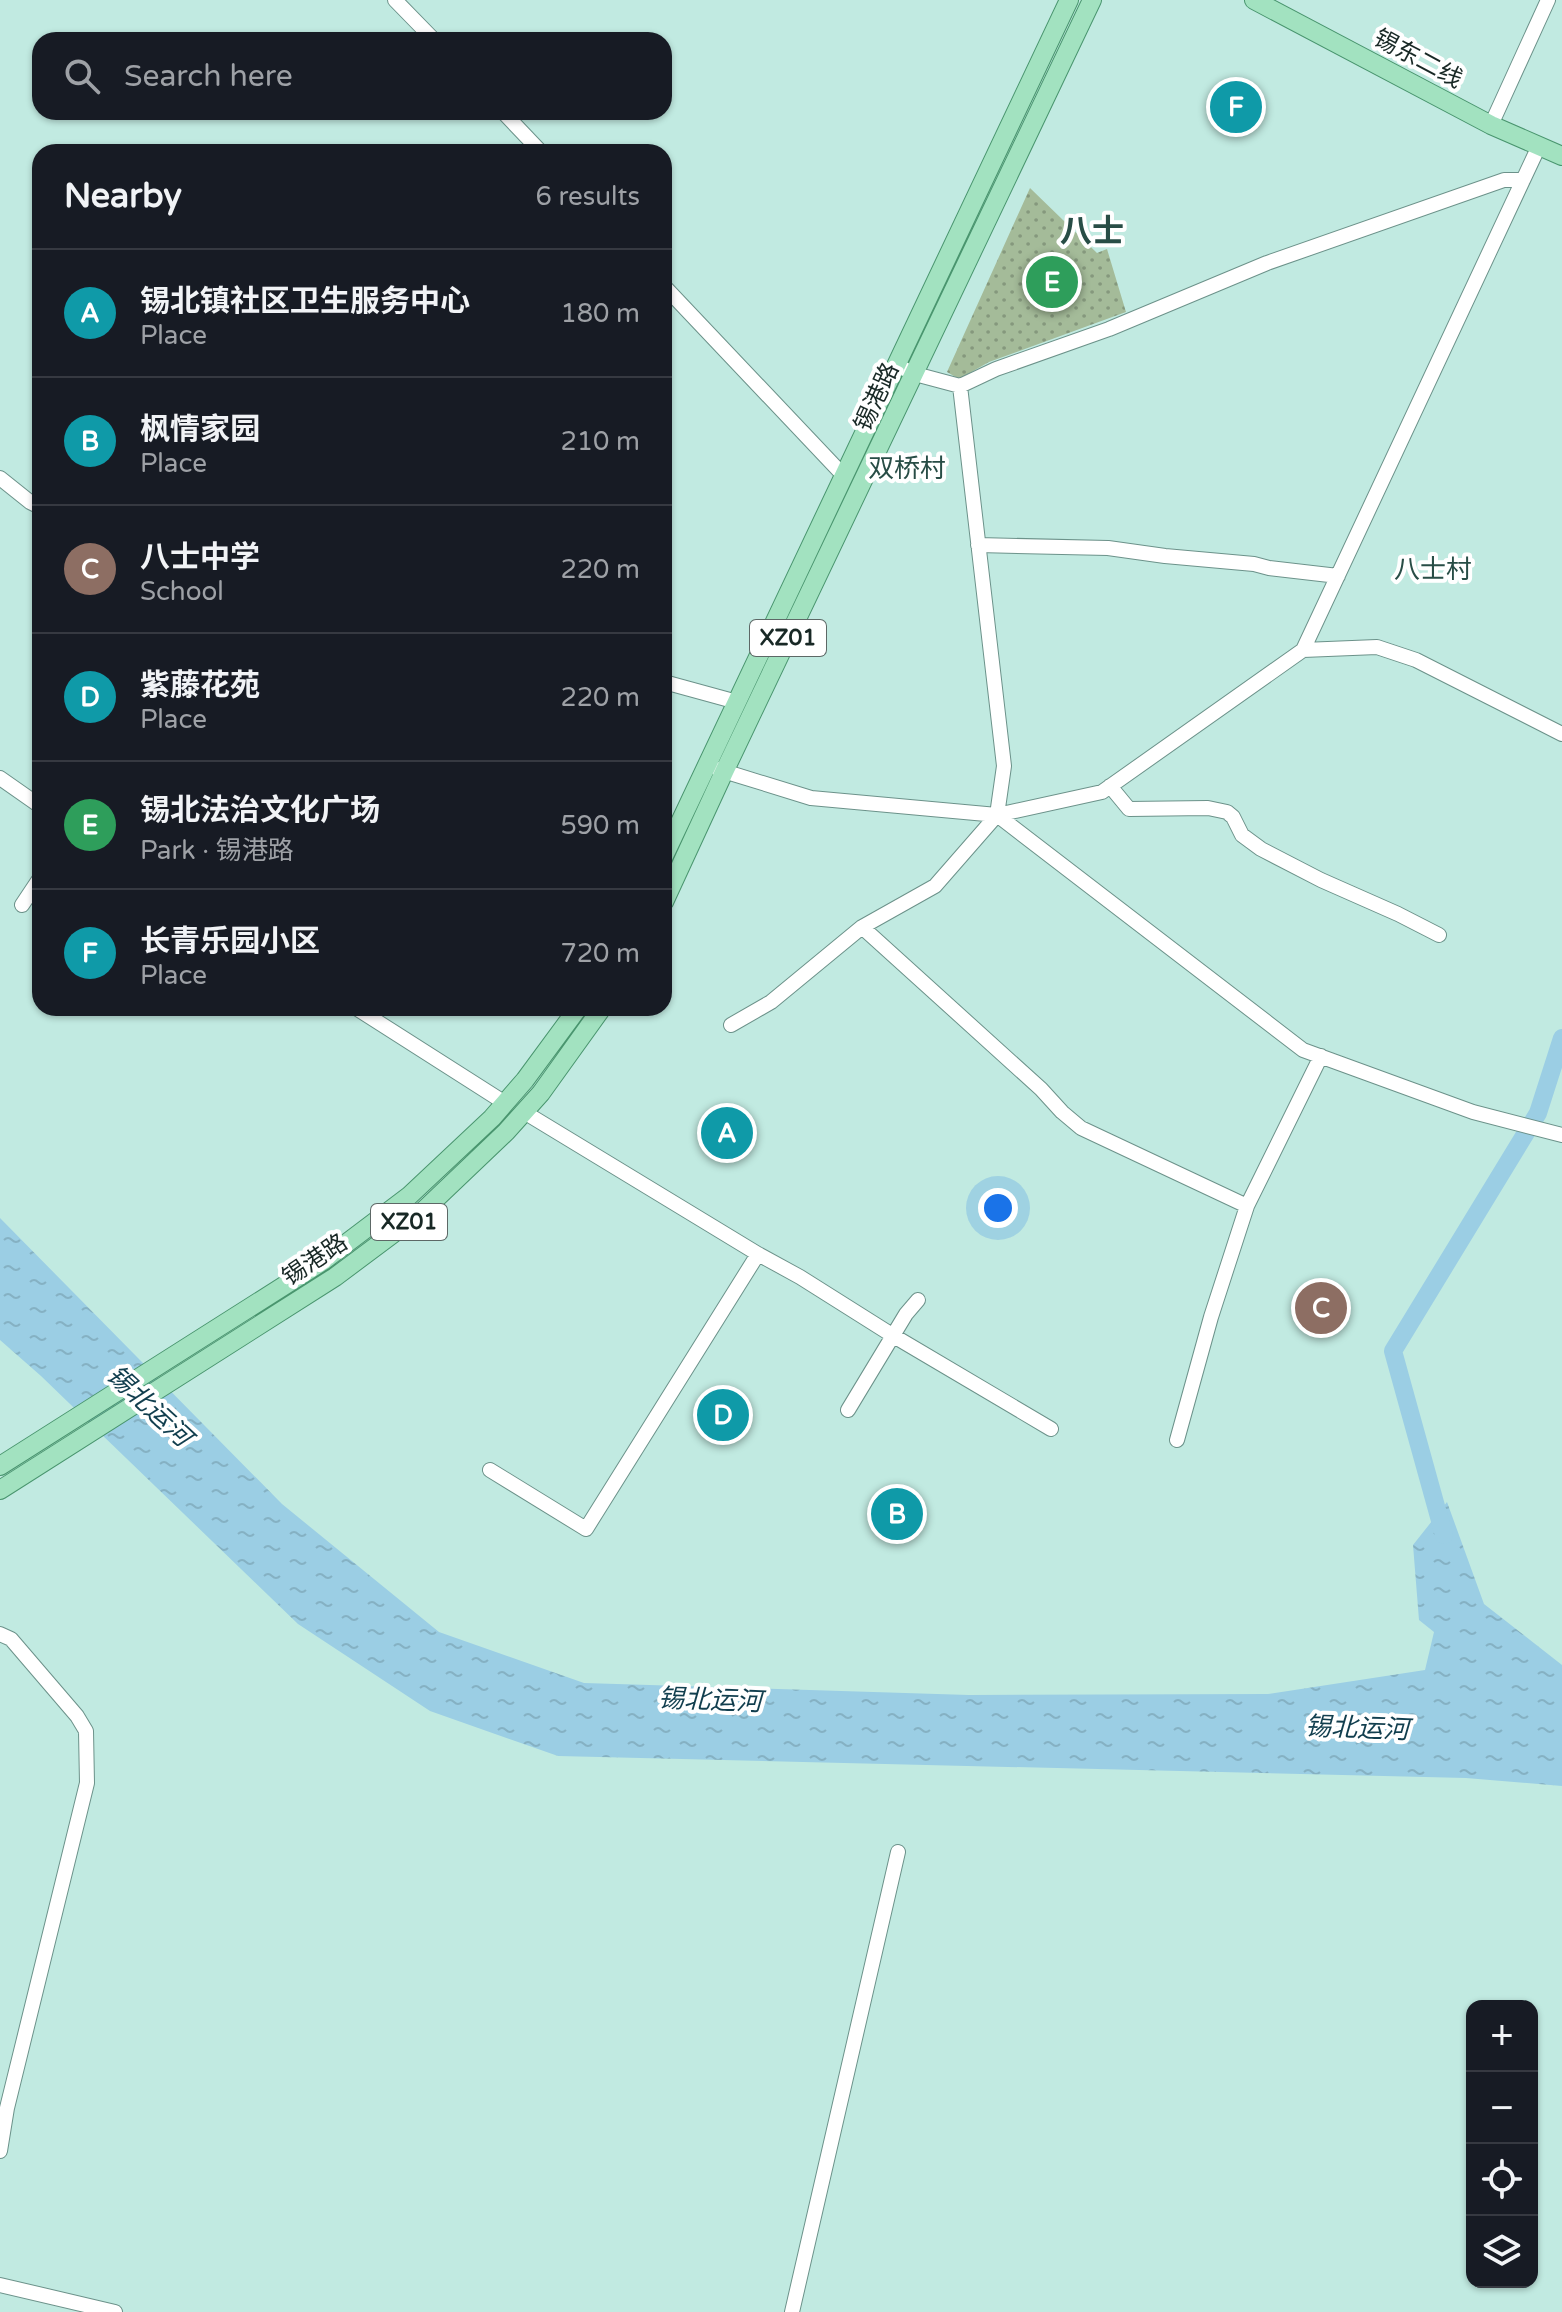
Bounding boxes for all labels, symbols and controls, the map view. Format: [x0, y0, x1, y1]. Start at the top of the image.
street label: 锡东二线 [1369, 24, 1467, 94]
search box [32, 32, 672, 120]
icon: search [60, 54, 104, 98]
text: Search here [124, 58, 293, 95]
pin: F [1210, 77, 1262, 137]
text: Nearby [64, 176, 182, 217]
text: 6 results [535, 181, 640, 212]
district label: 八士 [1060, 213, 1124, 251]
pin: E [1026, 252, 1078, 312]
text: 锡北镇社区卫生服务中心 [140, 283, 470, 320]
text: A [80, 298, 100, 329]
text: 180 m [560, 298, 640, 329]
text: Place [140, 320, 207, 351]
street label: 锡港路 [849, 358, 905, 436]
text: 枫情家园 [140, 411, 260, 448]
text: B [81, 426, 99, 457]
text: 210 m [560, 426, 640, 457]
text: Place [140, 448, 207, 479]
district label: 双桥村 [868, 453, 946, 484]
text: 八士中学 [140, 539, 260, 576]
text: C [81, 554, 99, 585]
text: 220 m [560, 554, 640, 585]
district label: 八士村 [1394, 554, 1472, 585]
text: School [140, 576, 224, 607]
road number: XZ01 [750, 620, 826, 656]
text: 紫藤花苑 [140, 667, 260, 704]
text: D [80, 682, 100, 713]
text: 220 m [560, 682, 640, 713]
text: Place [140, 704, 207, 735]
text: 锡北法治文化广场 [140, 792, 380, 829]
text: E [82, 810, 98, 841]
text: 590 m [560, 810, 640, 841]
text: Park · 锡港路 [140, 835, 294, 866]
text: 长青乐园小区 [140, 923, 320, 960]
text: F [82, 938, 98, 969]
text: 720 m [560, 938, 640, 969]
text: Place [140, 960, 207, 991]
pin: A [701, 1103, 753, 1163]
your location [978, 1188, 1018, 1228]
road number: XZ01 [371, 1204, 447, 1240]
street label: 锡港路 [277, 1228, 353, 1292]
pin: C [1295, 1278, 1347, 1338]
water label: 锡北运河 [100, 1359, 201, 1456]
pin: D [697, 1385, 749, 1445]
pin: B [871, 1484, 923, 1544]
water label: 锡北运河 [657, 1683, 767, 1717]
water label: 锡北运河 [1304, 1711, 1414, 1745]
map controls [1466, 2000, 1538, 2288]
button: + [1466, 2000, 1538, 2072]
button: − [1466, 2072, 1538, 2144]
button: locate [1466, 2144, 1538, 2216]
button: layers [1466, 2216, 1538, 2288]

